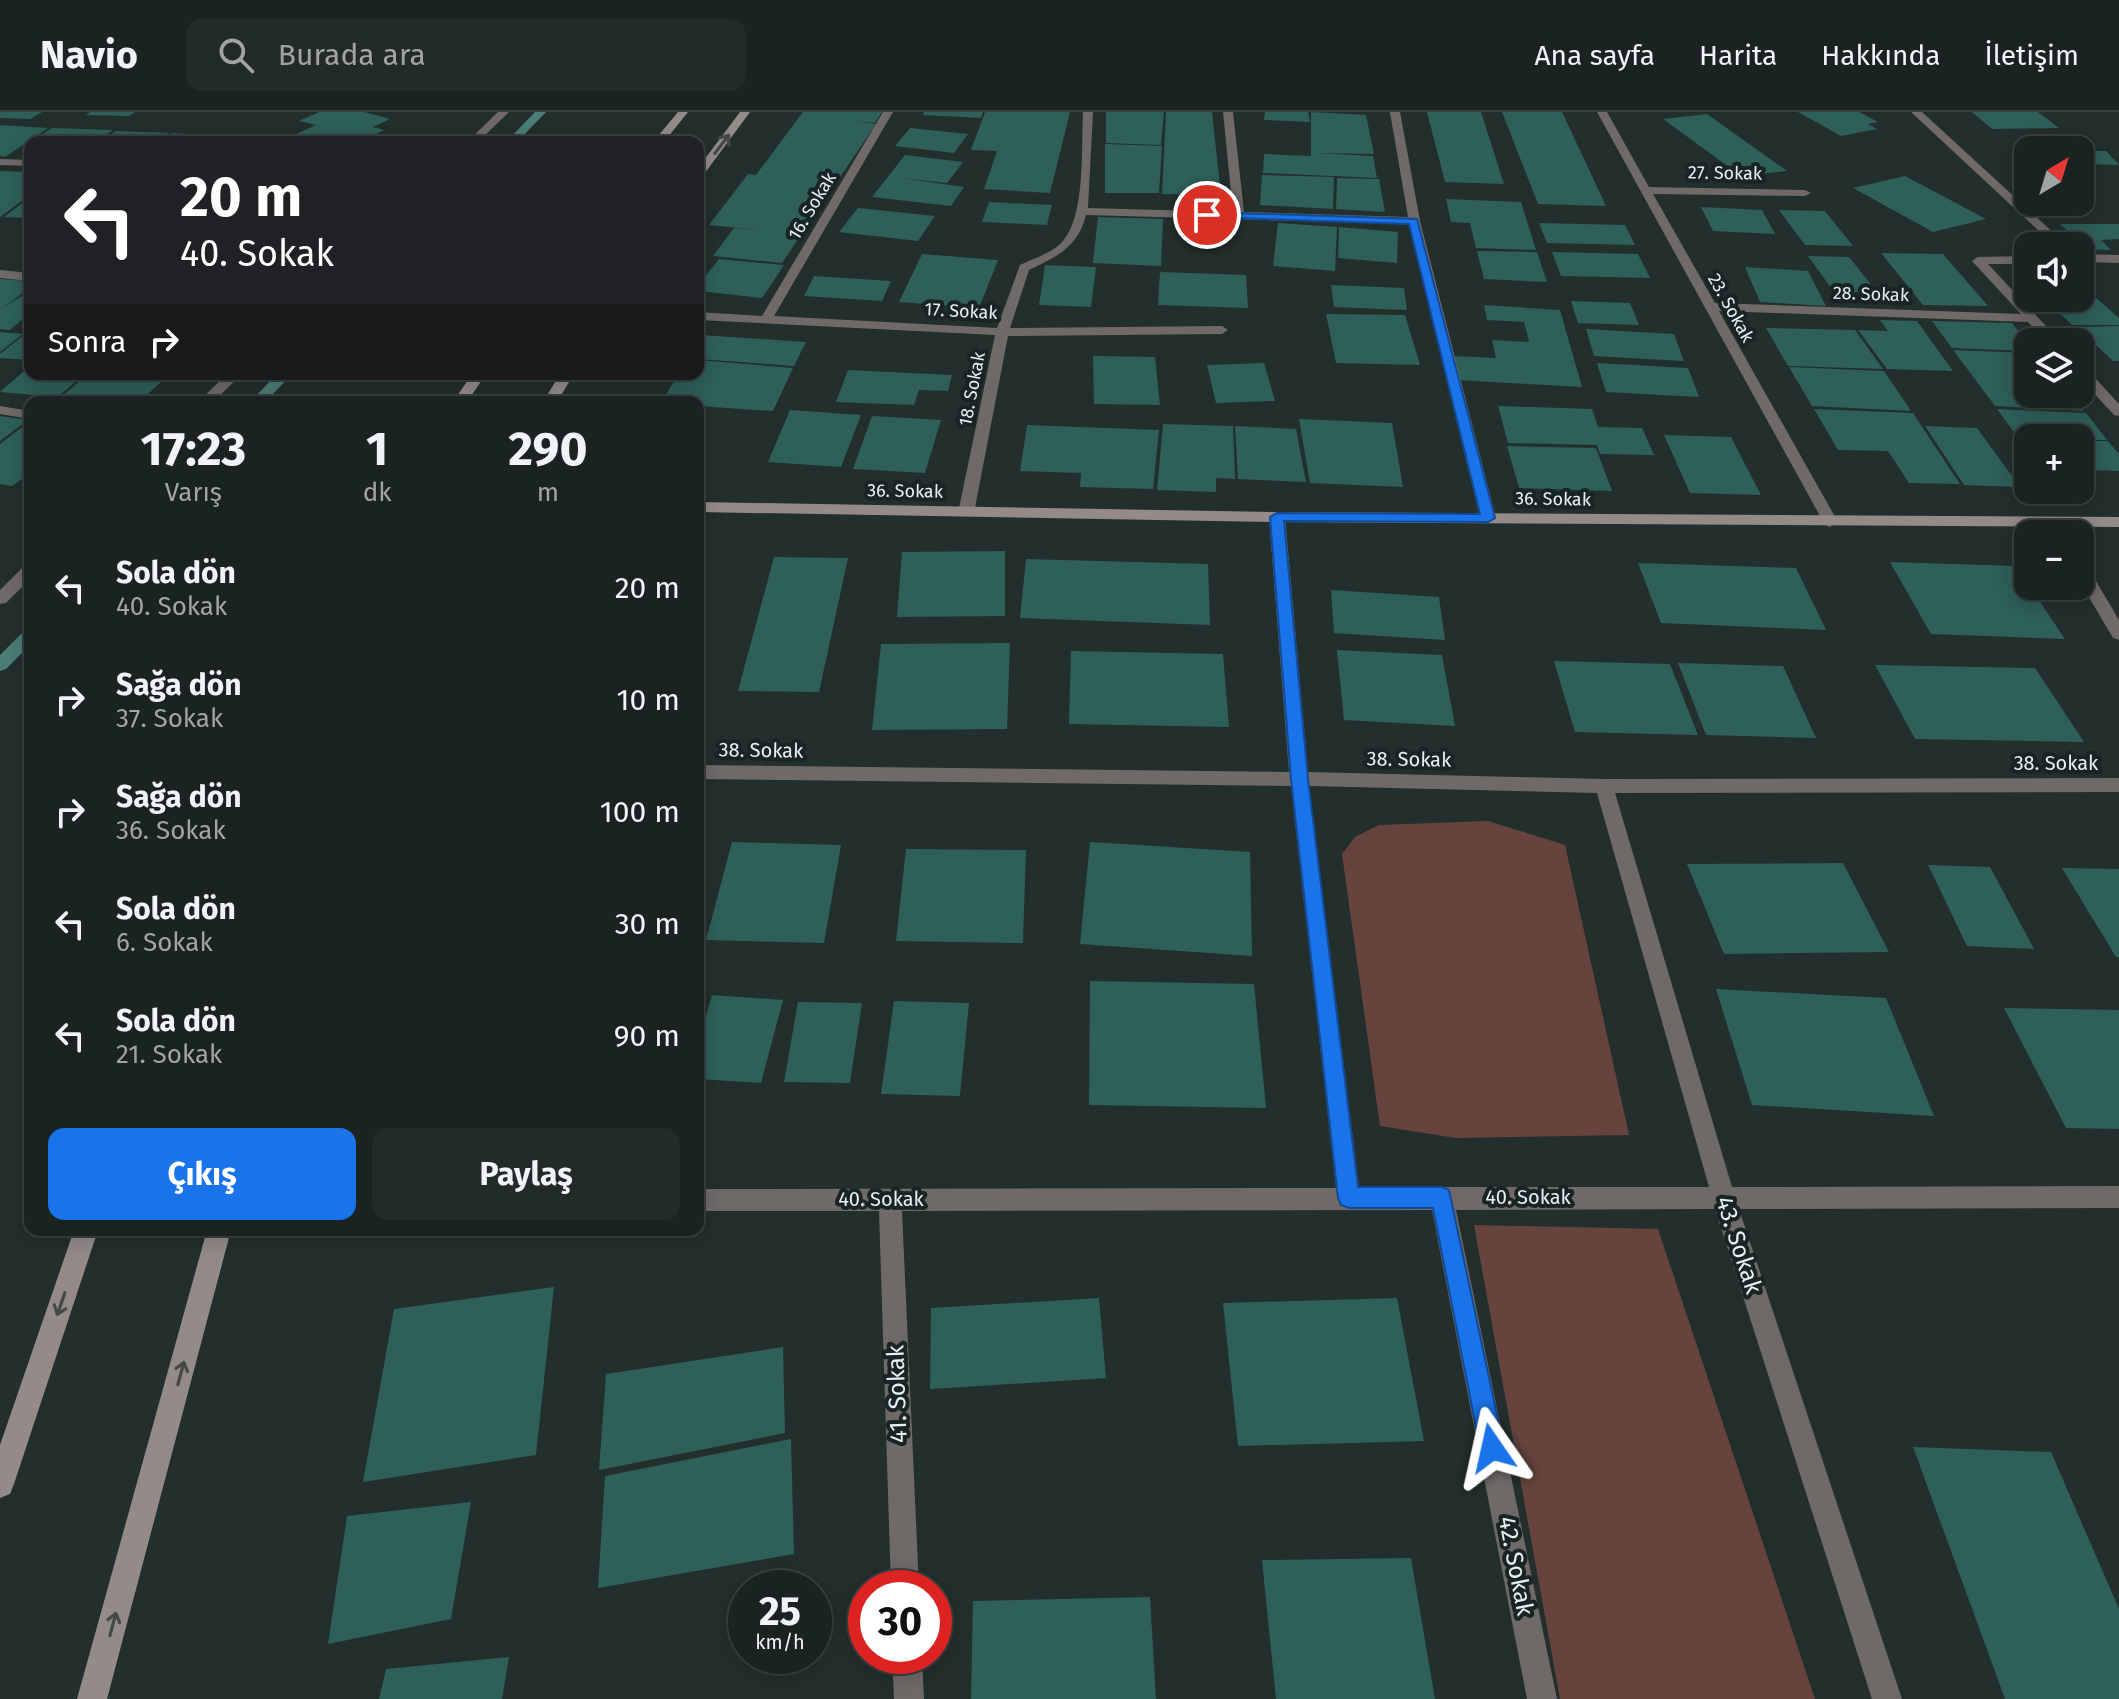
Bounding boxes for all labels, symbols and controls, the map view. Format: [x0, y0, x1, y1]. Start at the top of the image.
search box [186, 19, 746, 91]
text: Navio [40, 32, 138, 78]
icon: search [214, 33, 258, 77]
text: Burada ara [278, 37, 426, 73]
text: Ana sayfa [1535, 39, 1655, 72]
text: Harita [1699, 39, 1777, 72]
text: Hakkında [1821, 39, 1940, 72]
text: İletişim [1984, 39, 2079, 72]
one-way arrow [713, 133, 730, 155]
north arrow [2014, 136, 2094, 216]
map controls [2014, 136, 2094, 600]
street label: 27. Sokak [1688, 161, 1763, 185]
text: 20 m [180, 164, 302, 231]
icon: left [48, 168, 152, 272]
street label: 16. Sokak [783, 168, 841, 244]
pin [1173, 181, 1241, 249]
icon: arrive [1185, 193, 1229, 237]
text: 40. Sokak [180, 232, 334, 276]
button: sound [2014, 232, 2094, 312]
street label: 23. Sokak [1703, 270, 1759, 347]
street label: 28. Sokak [1833, 282, 1910, 306]
street label: 17. Sokak [924, 298, 999, 324]
icon: right [142, 320, 186, 364]
text: Sonra [48, 324, 126, 360]
button: layers [2014, 328, 2094, 408]
street label: 18. Sokak [954, 349, 990, 428]
text: 17:23 [141, 420, 246, 478]
text: 1 [366, 420, 388, 478]
text: 290 [508, 420, 587, 478]
button: + [2014, 424, 2094, 504]
text: Varış [165, 477, 222, 508]
text: dk [363, 477, 392, 508]
text: m [537, 477, 559, 508]
street label: 36. Sokak [867, 479, 944, 503]
street label: 36. Sokak [1515, 487, 1592, 511]
button: − [2014, 520, 2094, 600]
text: Sola dön [116, 555, 236, 591]
icon: left [48, 566, 92, 610]
text: 20 m [615, 570, 680, 606]
text: 40. Sokak [116, 591, 227, 622]
text: Sağa dön [116, 667, 242, 703]
icon: right [48, 678, 92, 722]
text: 10 m [617, 682, 680, 718]
text: 37. Sokak [116, 703, 223, 734]
street label: 38. Sokak [718, 737, 804, 763]
street label: 38. Sokak [1366, 746, 1452, 772]
street label: 38. Sokak [2014, 751, 2099, 775]
text: Sağa dön [116, 779, 242, 815]
icon: right [48, 790, 92, 834]
text: 100 m [600, 794, 680, 830]
text: 36. Sokak [116, 815, 226, 846]
text: Sola dön [116, 891, 236, 927]
icon: left [48, 902, 92, 946]
text: 30 m [615, 906, 680, 942]
text: 6. Sokak [116, 927, 213, 958]
text: Sola dön [116, 1003, 236, 1039]
icon: left [48, 1014, 92, 1058]
text: 90 m [614, 1018, 680, 1054]
text: 21. Sokak [116, 1039, 222, 1070]
button: Çıkış [48, 1128, 356, 1220]
button: Paylaş [372, 1128, 680, 1220]
street label: 40. Sokak [1485, 1185, 1572, 1209]
street label: 40. Sokak [838, 1187, 925, 1211]
street label: 43. Sokak [1710, 1193, 1768, 1298]
one-way arrow [52, 1291, 67, 1316]
street label: 41. Sokak [881, 1344, 913, 1444]
one-way arrow [174, 1360, 189, 1386]
position arrow [1450, 1406, 1534, 1490]
street label: 42. Sokak [1493, 1514, 1539, 1619]
speed limit sign: 30 [848, 1570, 952, 1674]
text: 25 [759, 1588, 801, 1636]
one-way arrow [106, 1611, 121, 1637]
text: km/h [755, 1630, 805, 1654]

